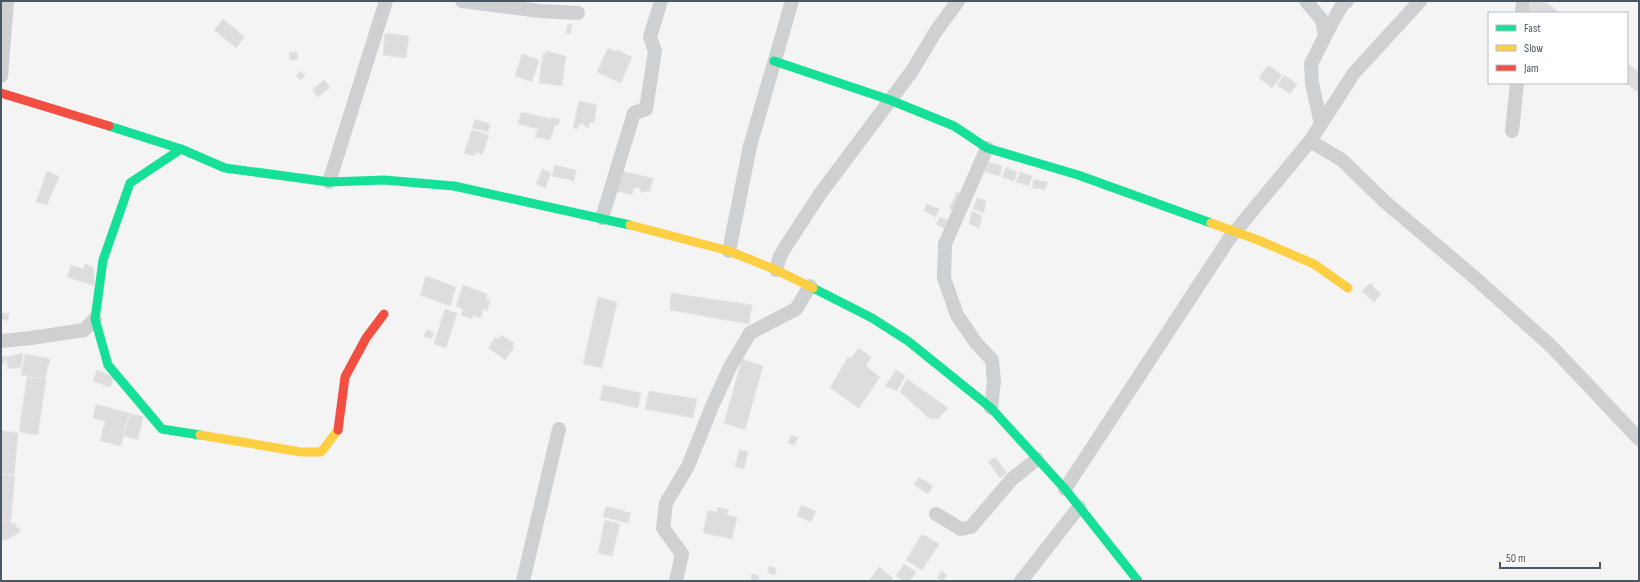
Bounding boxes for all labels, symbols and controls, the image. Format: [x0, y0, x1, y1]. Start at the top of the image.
legend [1488, 12, 1628, 84]
text: Fast [1524, 21, 1541, 36]
text: Slow [1524, 41, 1543, 56]
text: Jam [1523, 61, 1539, 76]
scale bar [1500, 544, 1600, 570]
text: 50 m [1506, 551, 1526, 566]

